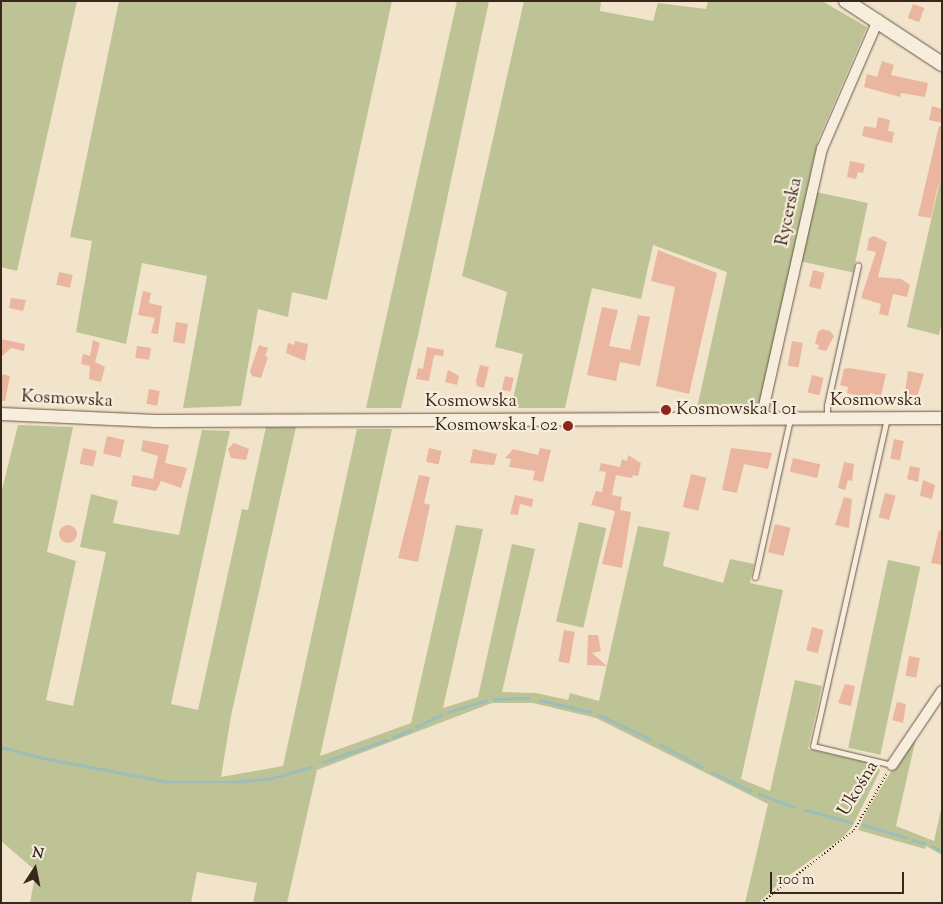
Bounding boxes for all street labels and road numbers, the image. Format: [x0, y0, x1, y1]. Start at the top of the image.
street label: Rycerska [772, 176, 808, 248]
street label: Kosmowska [21, 387, 113, 413]
street label: Kosmowska [830, 390, 922, 412]
street label: Kosmowska [425, 391, 517, 413]
street label: Ukośna [834, 758, 884, 820]

